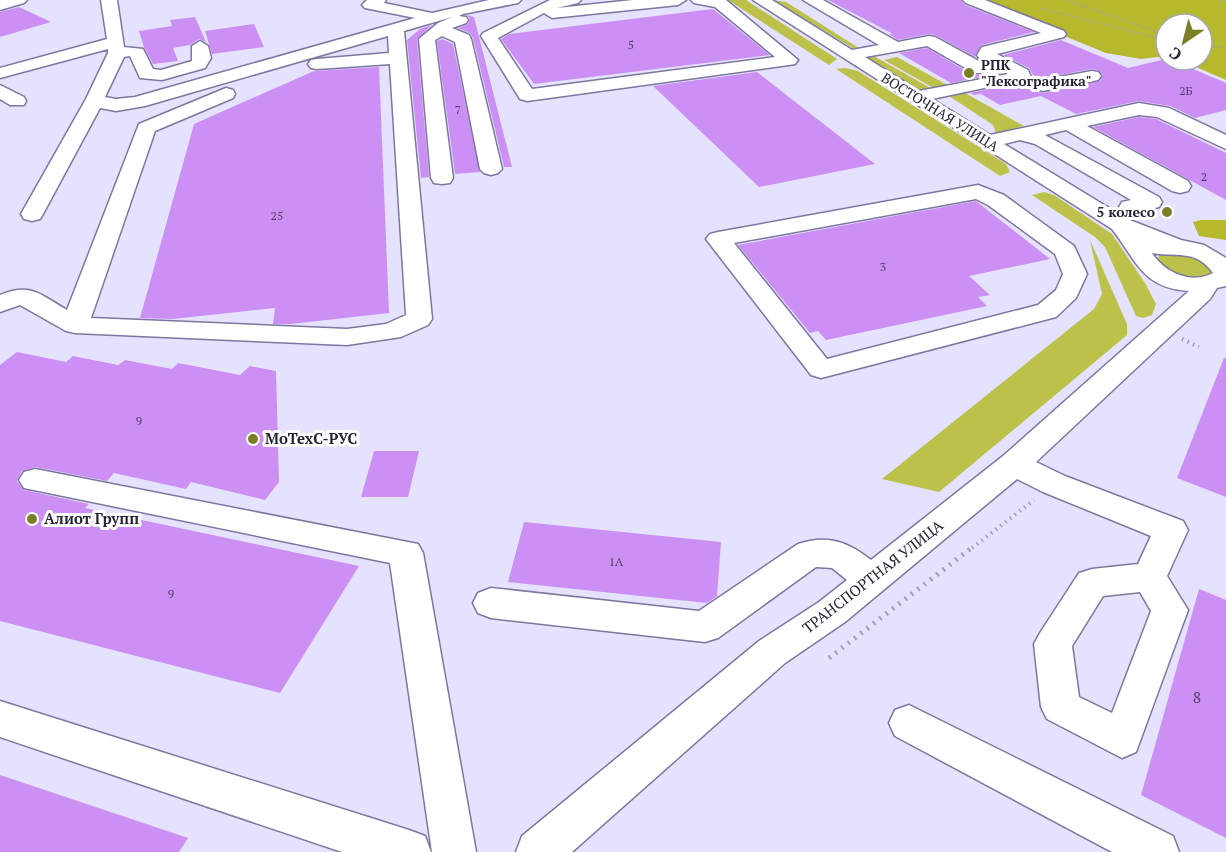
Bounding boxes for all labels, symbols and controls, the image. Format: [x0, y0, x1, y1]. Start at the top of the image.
north arrow [1154, 12, 1214, 72]
house number: 5 [628, 37, 634, 52]
text: С [1165, 42, 1186, 66]
place label: РПК "Лексографика" [981, 55, 1092, 90]
marker: РПК "Лексографика" [962, 66, 976, 80]
street label: ВОСТОЧНАЯ УЛИЦА [878, 68, 1003, 156]
house number: 2Б [1179, 83, 1193, 98]
house number: 7 [455, 102, 461, 117]
house number: 2 [1201, 169, 1207, 184]
place label: 5 колесо [1097, 202, 1155, 221]
marker: 5 колесо [1160, 205, 1174, 219]
house number: 25 [271, 208, 283, 223]
house number: 3 [880, 259, 886, 274]
house number: 9 [136, 413, 142, 428]
place label: МоТехС-РУС [265, 428, 357, 448]
marker: МоТехС-РУС [246, 432, 260, 446]
place label: Алиот Групп [44, 508, 139, 528]
marker: Алиот Групп [25, 512, 39, 526]
street label: ТРАНСПОРТНАЯ УЛИЦА [798, 514, 948, 638]
house number: 1А [609, 554, 624, 569]
house number: 9 [168, 586, 174, 601]
house number: 8 [1193, 687, 1201, 707]

